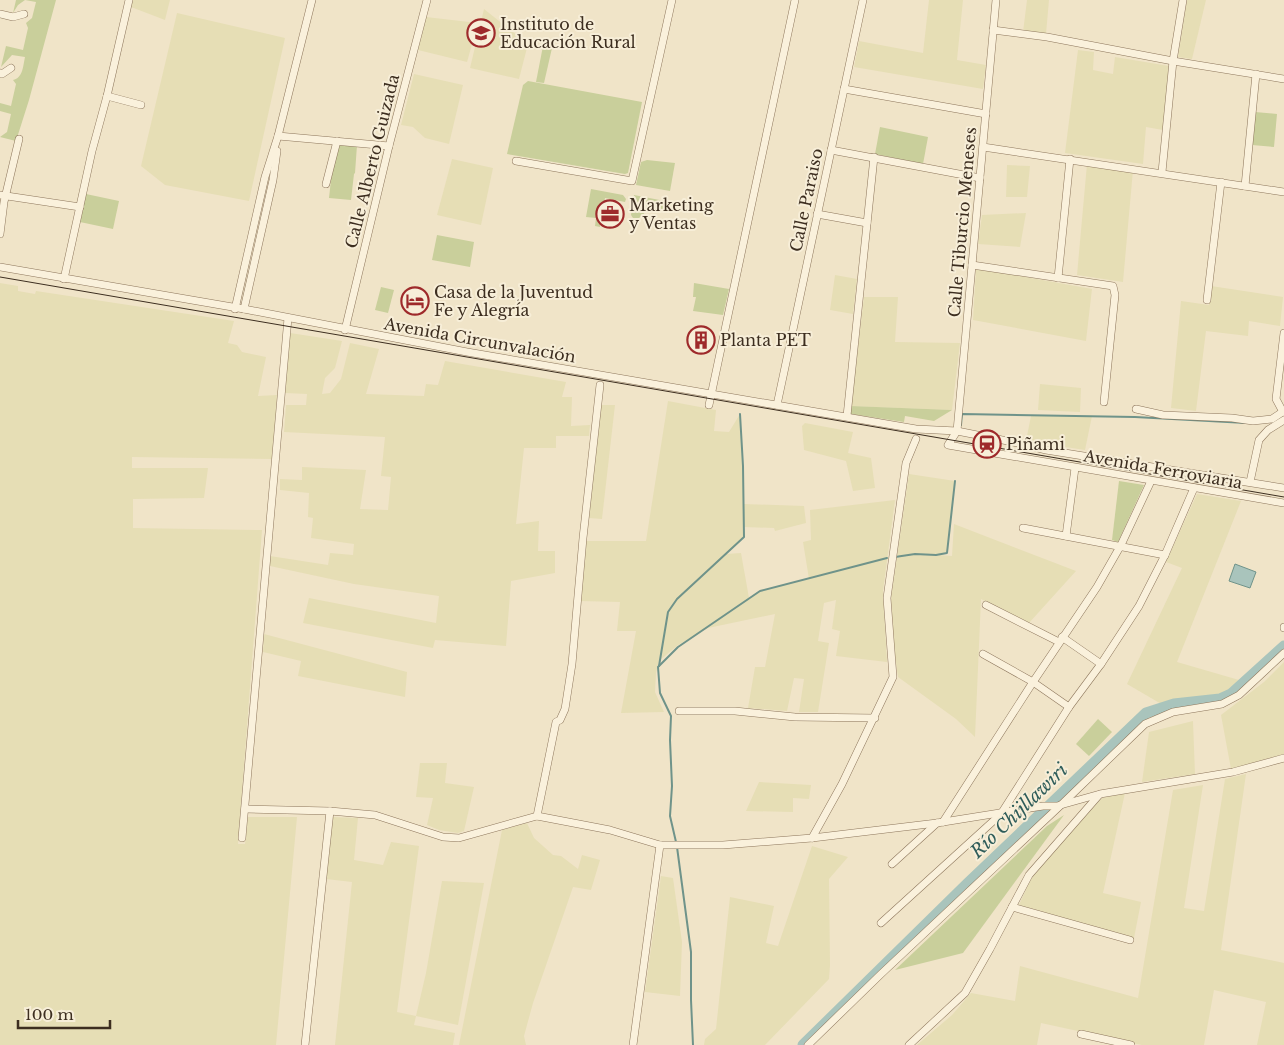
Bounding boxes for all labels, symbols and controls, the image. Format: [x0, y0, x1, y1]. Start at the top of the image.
place label: Instituto de Educación Rural [500, 14, 636, 52]
school or university icon: Instituto de Educación Rural [466, 18, 496, 48]
street label: Calle Alberto Guizada [341, 72, 403, 250]
street label: Calle Tiburcio Meneses [944, 126, 980, 318]
street label: Calle Paraiso [785, 146, 827, 254]
place label: Marketing y Ventas [629, 195, 714, 233]
office icon: Marketing y Ventas [595, 199, 625, 229]
place label: Casa de la Juventud Fe y Alegría [434, 282, 593, 320]
hotel icon: Casa de la Juventud Fe y Alegría [400, 286, 430, 316]
street label: Avenida Circunvalación [382, 313, 577, 367]
building icon: Planta PET [686, 325, 716, 355]
place label: Planta PET [720, 330, 811, 350]
station icon: Piñami [972, 429, 1002, 459]
place label: Piñami [1006, 434, 1066, 454]
street label: Avenida Ferroviaria [1081, 445, 1244, 493]
water label: Río Chijllawiri [965, 759, 1073, 864]
scale bar [18, 998, 110, 1030]
text: 100 m [25, 1005, 74, 1024]

